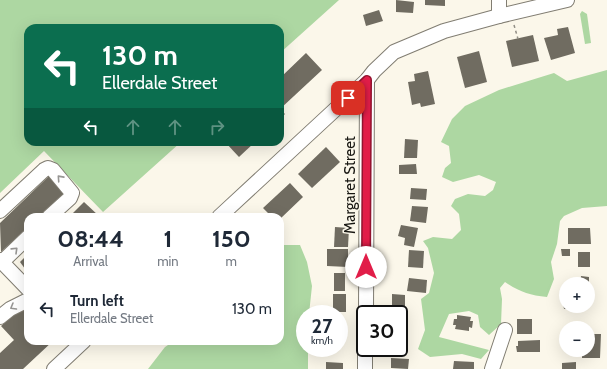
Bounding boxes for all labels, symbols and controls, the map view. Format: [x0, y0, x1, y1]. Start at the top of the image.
text: 130 m [102, 38, 178, 72]
icon: left [36, 40, 88, 92]
text: Ellerdale Street [102, 72, 217, 94]
pin [331, 81, 365, 115]
icon: arrive [337, 87, 359, 109]
icon: left [80, 116, 102, 138]
icon: ahead [122, 116, 144, 138]
icon: ahead [164, 116, 186, 138]
icon: right [206, 116, 228, 138]
street label: Margaret Street [341, 136, 359, 234]
one-way arrow [57, 175, 65, 183]
text: 08:44 [57, 224, 124, 253]
text: 1 [163, 224, 172, 253]
text: 150 [212, 224, 251, 253]
position arrow [345, 246, 387, 288]
one-way arrow [10, 247, 18, 255]
text: Arrival [73, 253, 108, 269]
text: min [157, 253, 179, 269]
text: m [226, 253, 237, 269]
map controls [559, 277, 595, 357]
button: + [559, 277, 595, 313]
text: Turn left [70, 292, 124, 310]
icon: left [36, 298, 58, 320]
text: 130 m [232, 300, 272, 318]
one-way arrow [10, 303, 17, 310]
speed limit sign: 30 [356, 305, 408, 357]
text: Ellerdale Street [70, 310, 153, 326]
text: 27 [312, 314, 332, 338]
button: − [559, 321, 595, 357]
text: km/h [311, 334, 333, 347]

